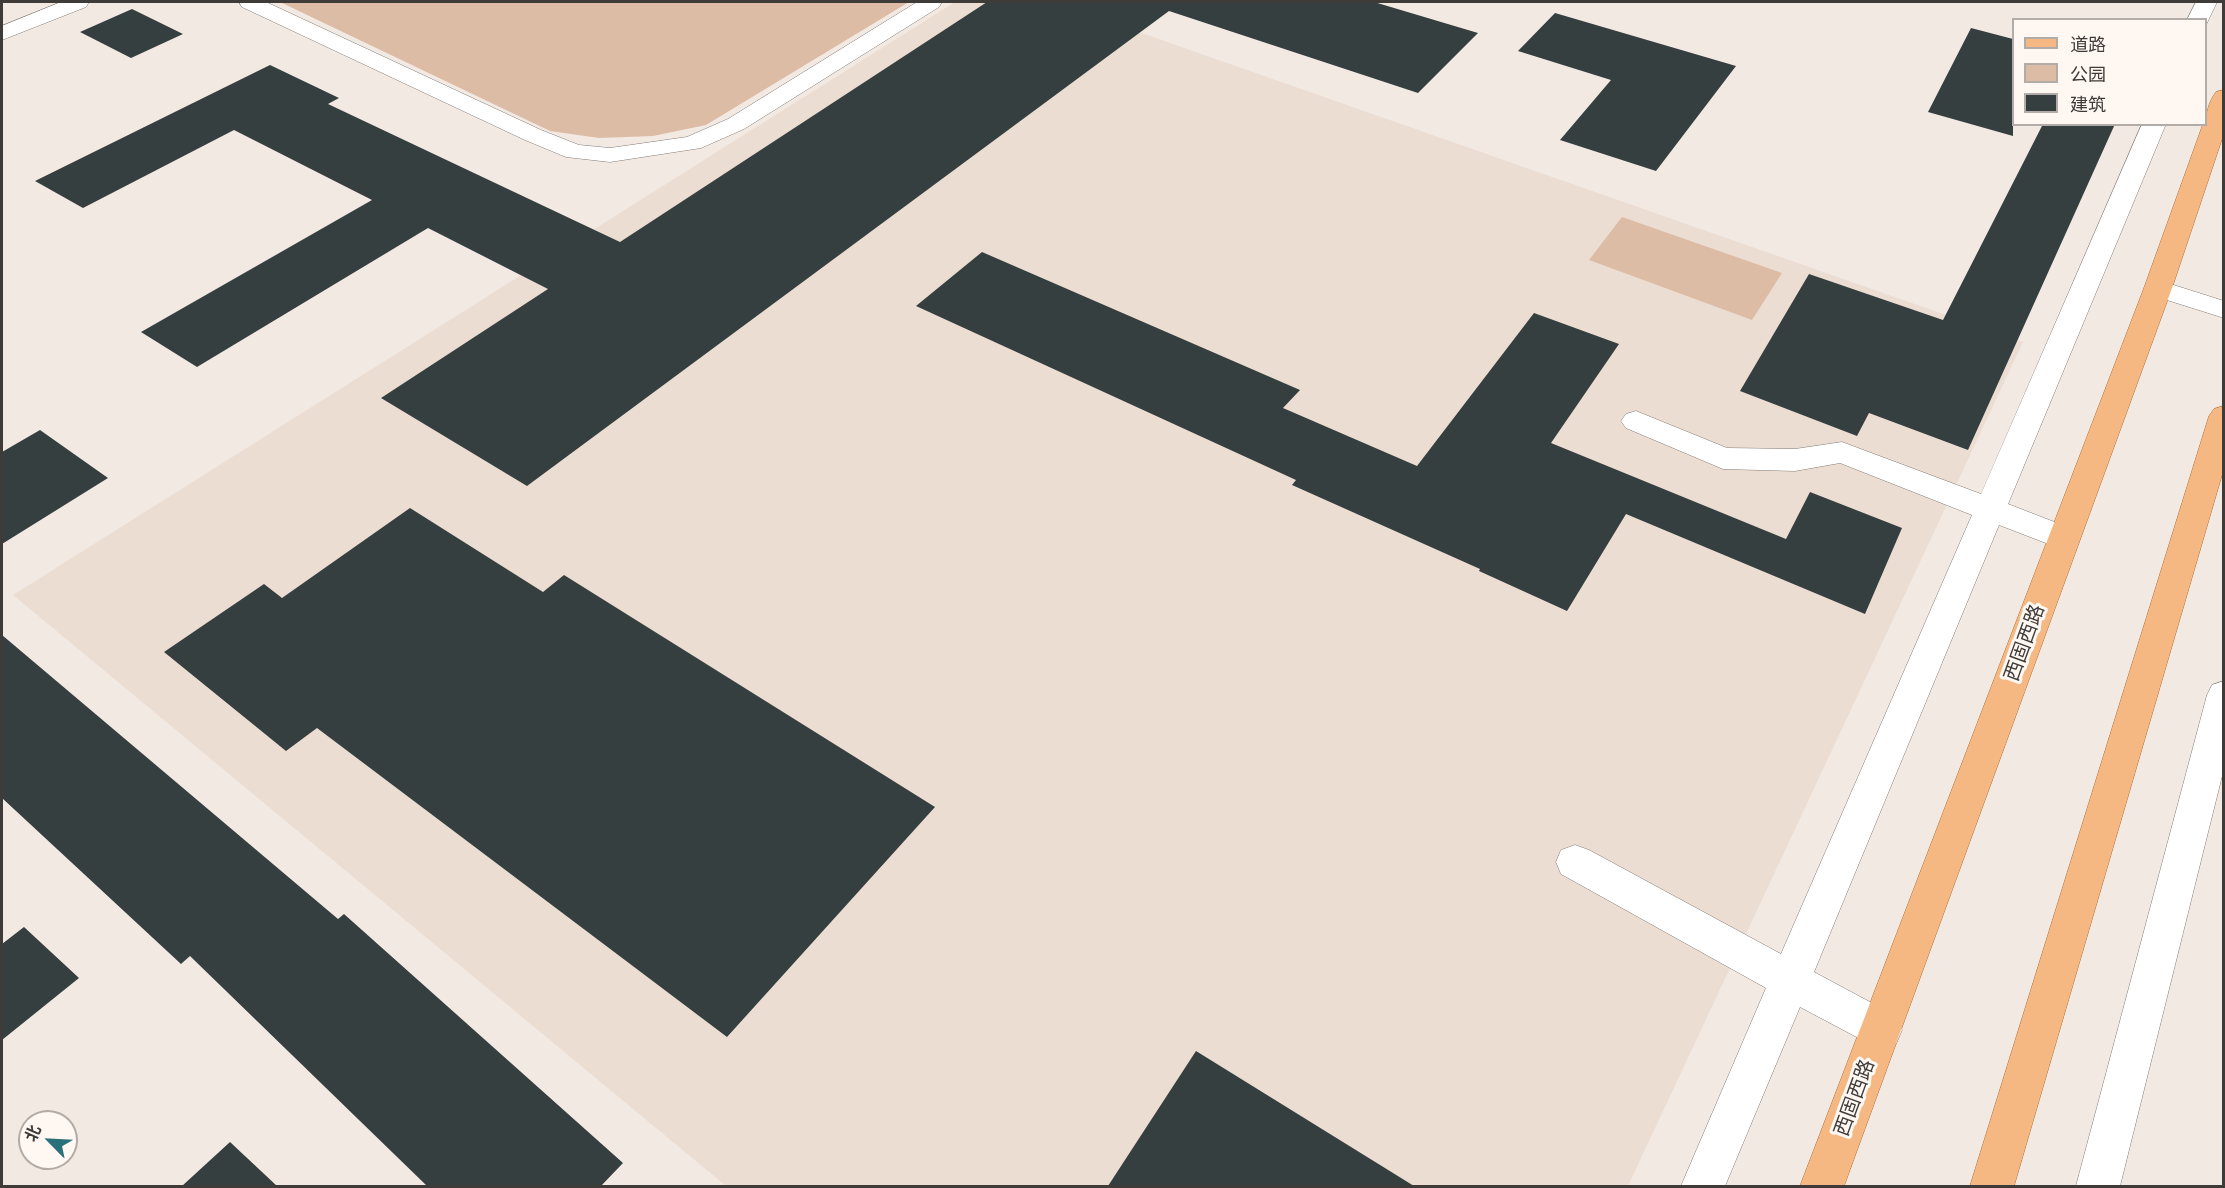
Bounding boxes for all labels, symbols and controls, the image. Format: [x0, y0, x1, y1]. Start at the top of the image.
legend [2012, 18, 2207, 126]
text: 道路 [2070, 34, 2106, 56]
text: 公园 [2070, 64, 2106, 86]
text: 建筑 [2070, 94, 2106, 116]
street label: 西固西路 [2000, 601, 2050, 685]
street label: 西固西路 [1830, 1056, 1880, 1140]
north arrow [18, 1110, 78, 1170]
text: 北 [21, 1122, 45, 1144]

